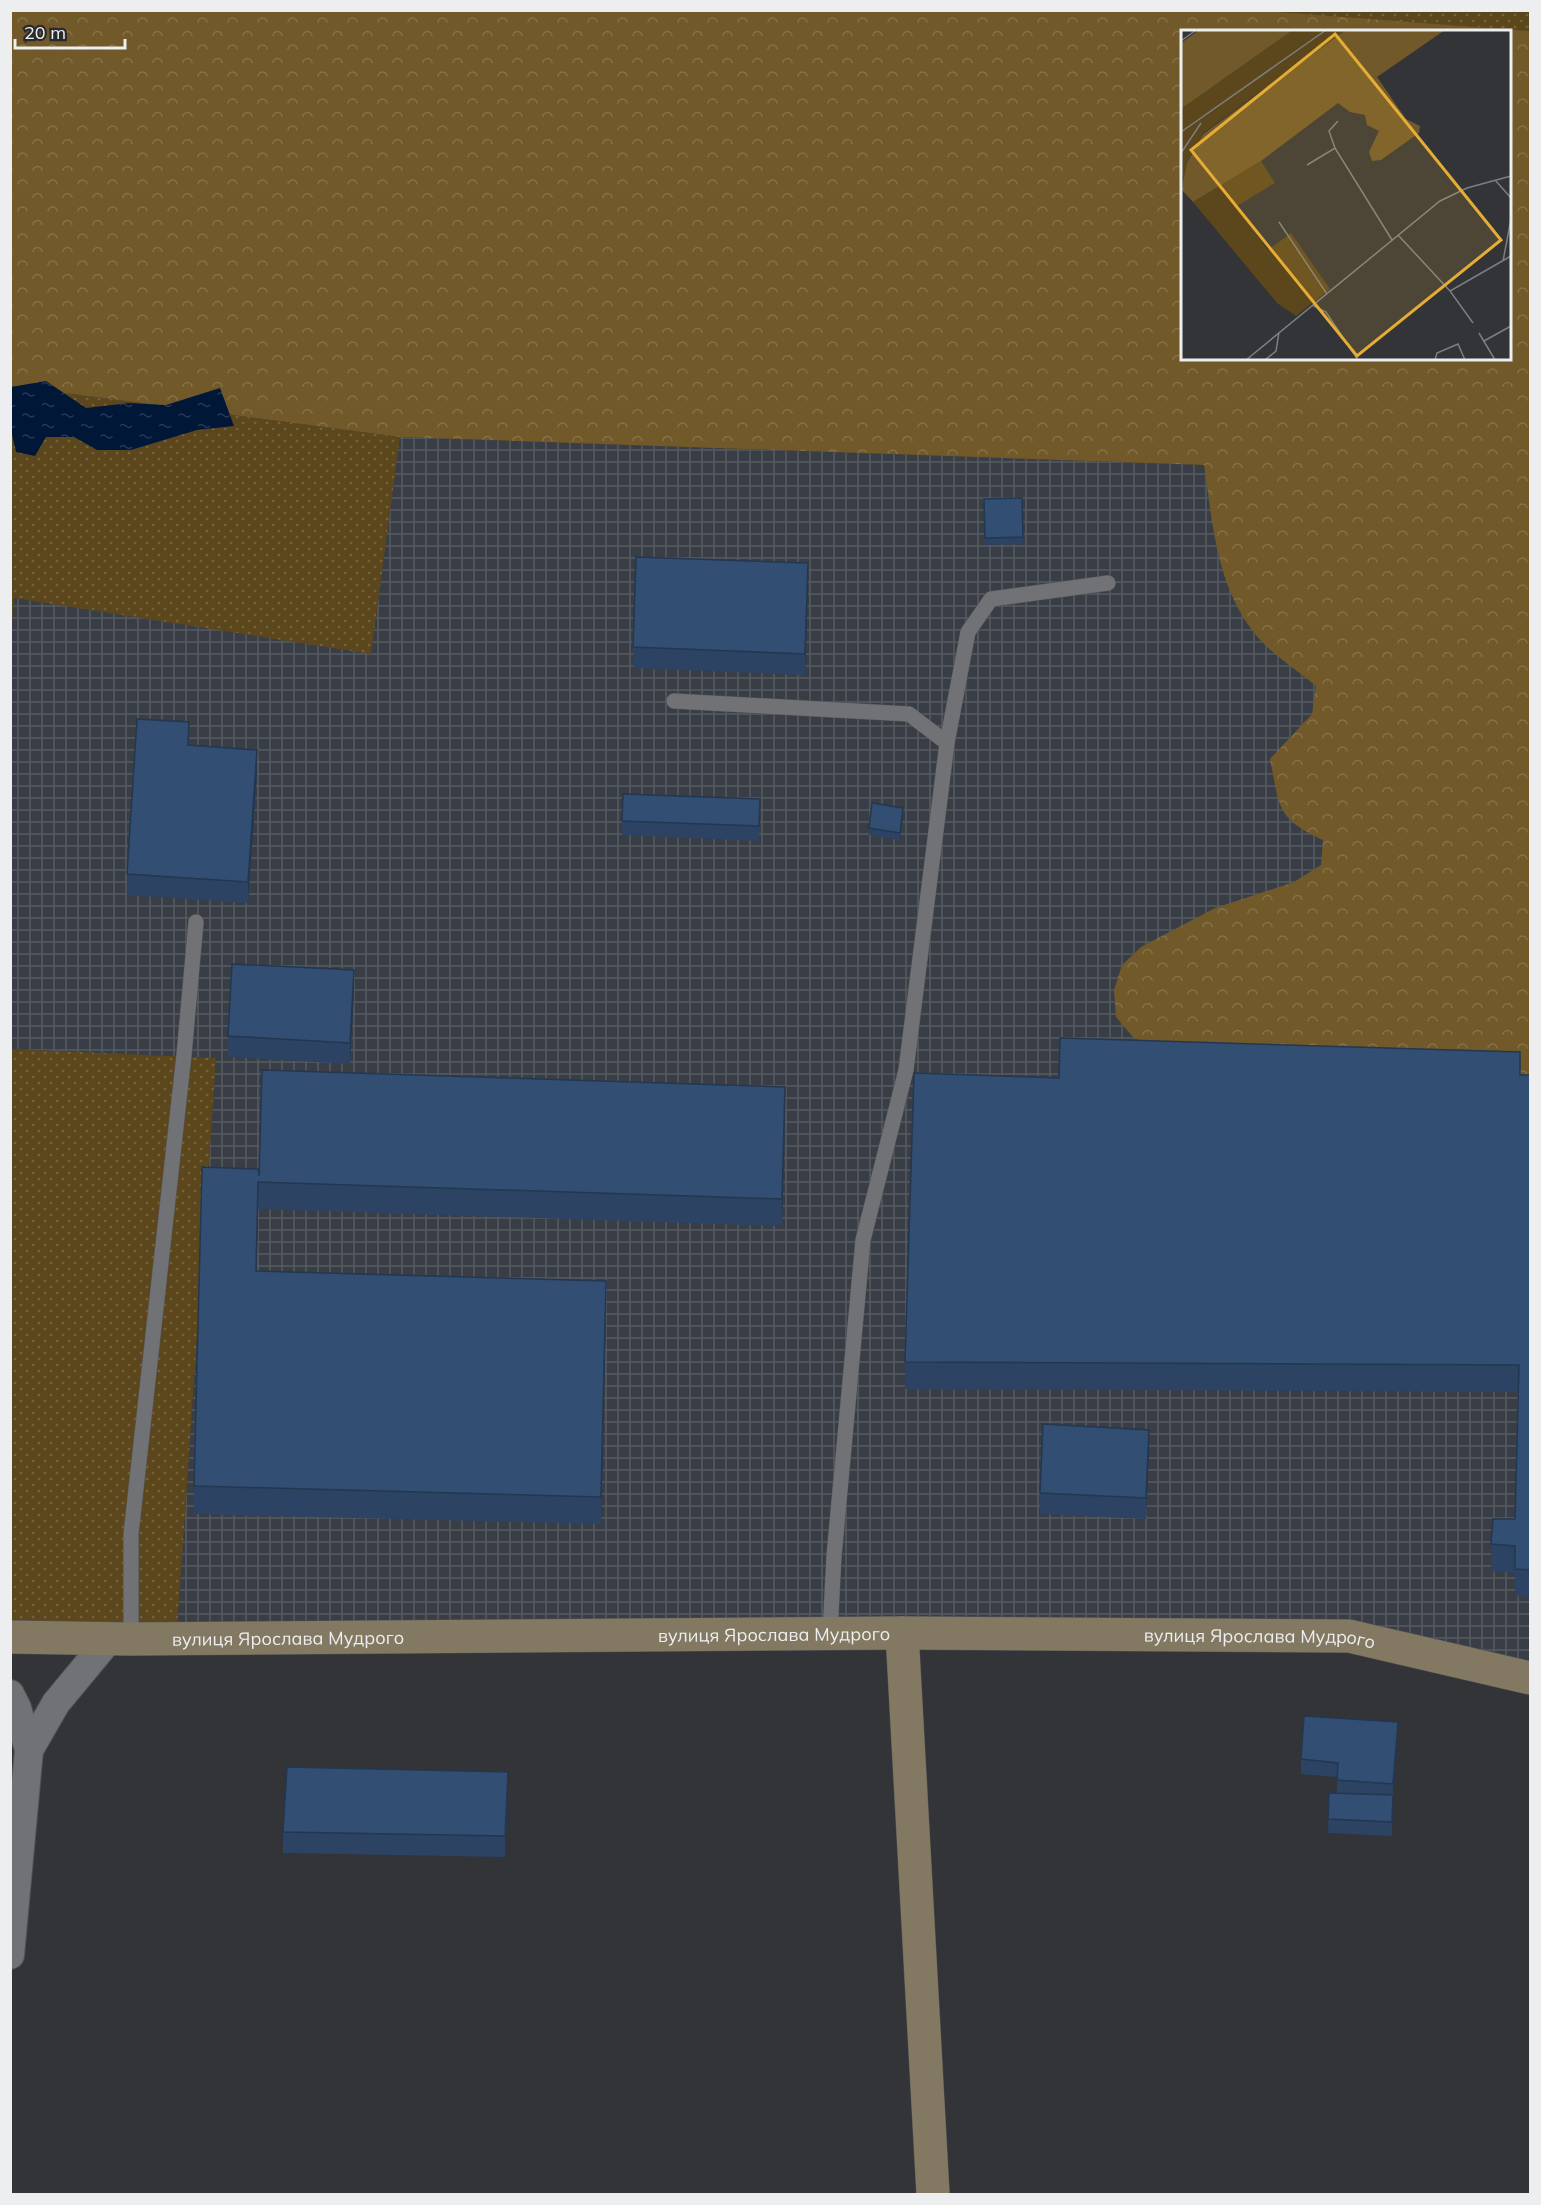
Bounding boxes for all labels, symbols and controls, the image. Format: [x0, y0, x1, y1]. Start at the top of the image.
scale bar [15, 12, 124, 50]
text: 20 m [24, 21, 66, 44]
inset map [1181, 30, 1511, 360]
street label: вулиця Ярослава Мудрого [658, 1622, 890, 1646]
street label: вулиця Ярослава Мудрого [1144, 1623, 1378, 1653]
street label: вулиця Ярослава Мудрого [172, 1625, 404, 1650]

